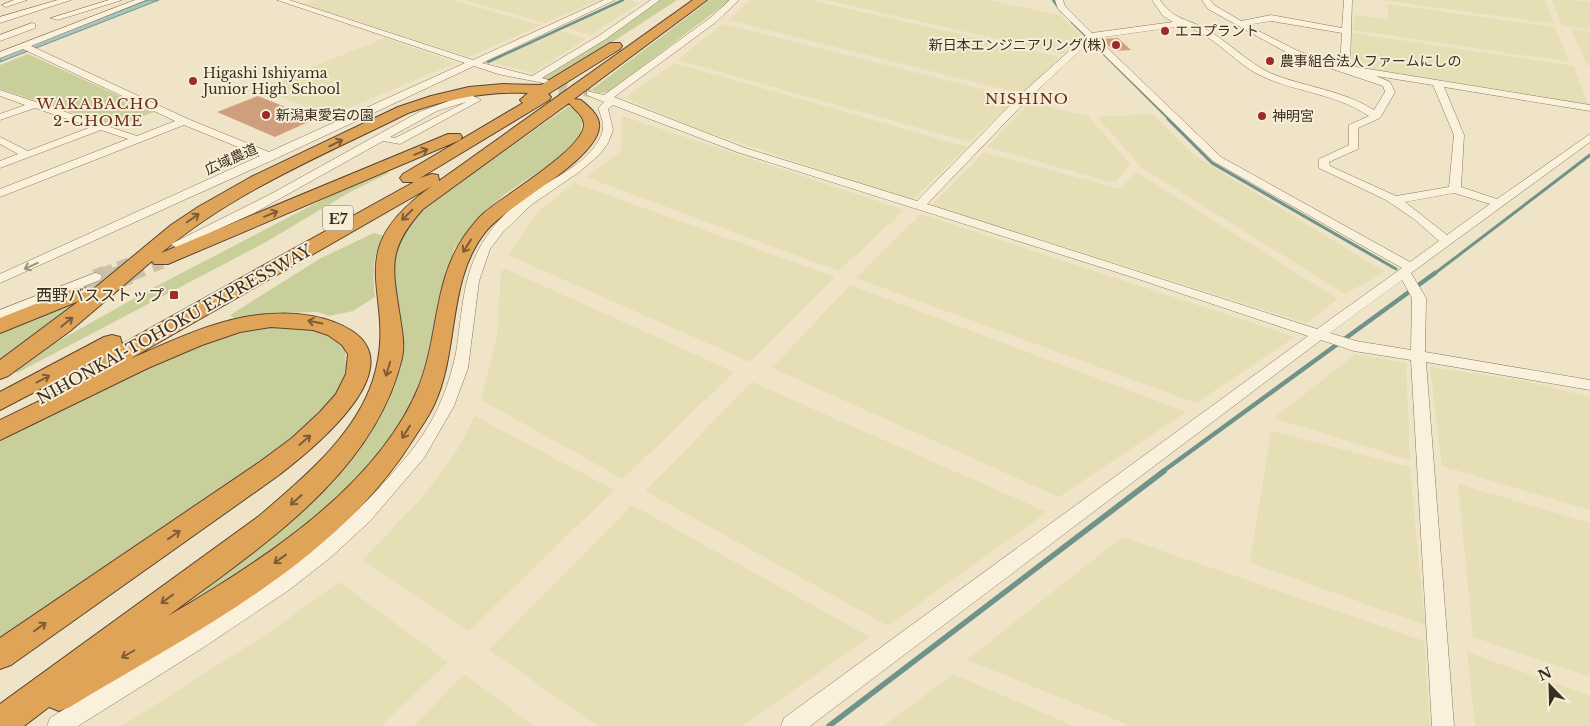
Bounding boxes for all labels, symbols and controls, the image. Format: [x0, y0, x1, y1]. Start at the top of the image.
place label: エコプラント [1175, 22, 1259, 40]
marker: エコプラント [1159, 25, 1171, 37]
place label: 新日本エンジニアリング(株) [929, 36, 1106, 54]
marker: 新日本エンジニアリング(株) [1110, 39, 1122, 51]
place label: 農事組合法人ファームにしの [1280, 52, 1462, 70]
marker: 農事組合法人ファームにしの [1264, 55, 1276, 67]
place label: Higashi Ishiyama Junior High School [201, 64, 341, 98]
marker: Higashi Ishiyama Junior High School [187, 75, 199, 87]
district label: NISHINO [985, 89, 1069, 108]
district label: WAKABACHO 2-CHOME [36, 94, 159, 130]
place label: 新潟東愛宕の園 [276, 106, 374, 124]
place label: 神明宮 [1272, 107, 1314, 125]
marker: 新潟東愛宕の園 [260, 109, 272, 121]
marker: 神明宮 [1256, 110, 1268, 122]
one-way arrow [328, 137, 343, 147]
street label: 広域農道 [202, 139, 260, 179]
one-way arrow [413, 147, 428, 157]
road number: E7 [323, 206, 353, 230]
one-way arrow [263, 209, 278, 219]
one-way arrow [401, 209, 413, 221]
one-way arrow [185, 213, 199, 223]
one-way arrow [461, 239, 471, 253]
street label: NIHONKAI-TOHOKU EXPRESSWAY [33, 240, 315, 408]
one-way arrow [24, 261, 39, 271]
place label: 西野バスストップ [36, 285, 164, 305]
marker: 西野バスストップ [168, 289, 180, 301]
one-way arrow [61, 316, 74, 327]
one-way arrow [307, 317, 323, 326]
one-way arrow [382, 361, 392, 377]
one-way arrow [35, 374, 50, 383]
one-way arrow [401, 425, 411, 439]
one-way arrow [299, 434, 312, 445]
one-way arrow [289, 494, 302, 506]
one-way arrow [166, 530, 180, 540]
one-way arrow [273, 554, 287, 564]
one-way arrow [161, 594, 174, 605]
one-way arrow [33, 622, 47, 632]
one-way arrow [121, 650, 135, 660]
north arrow [1525, 661, 1575, 711]
text: N [1535, 663, 1554, 685]

